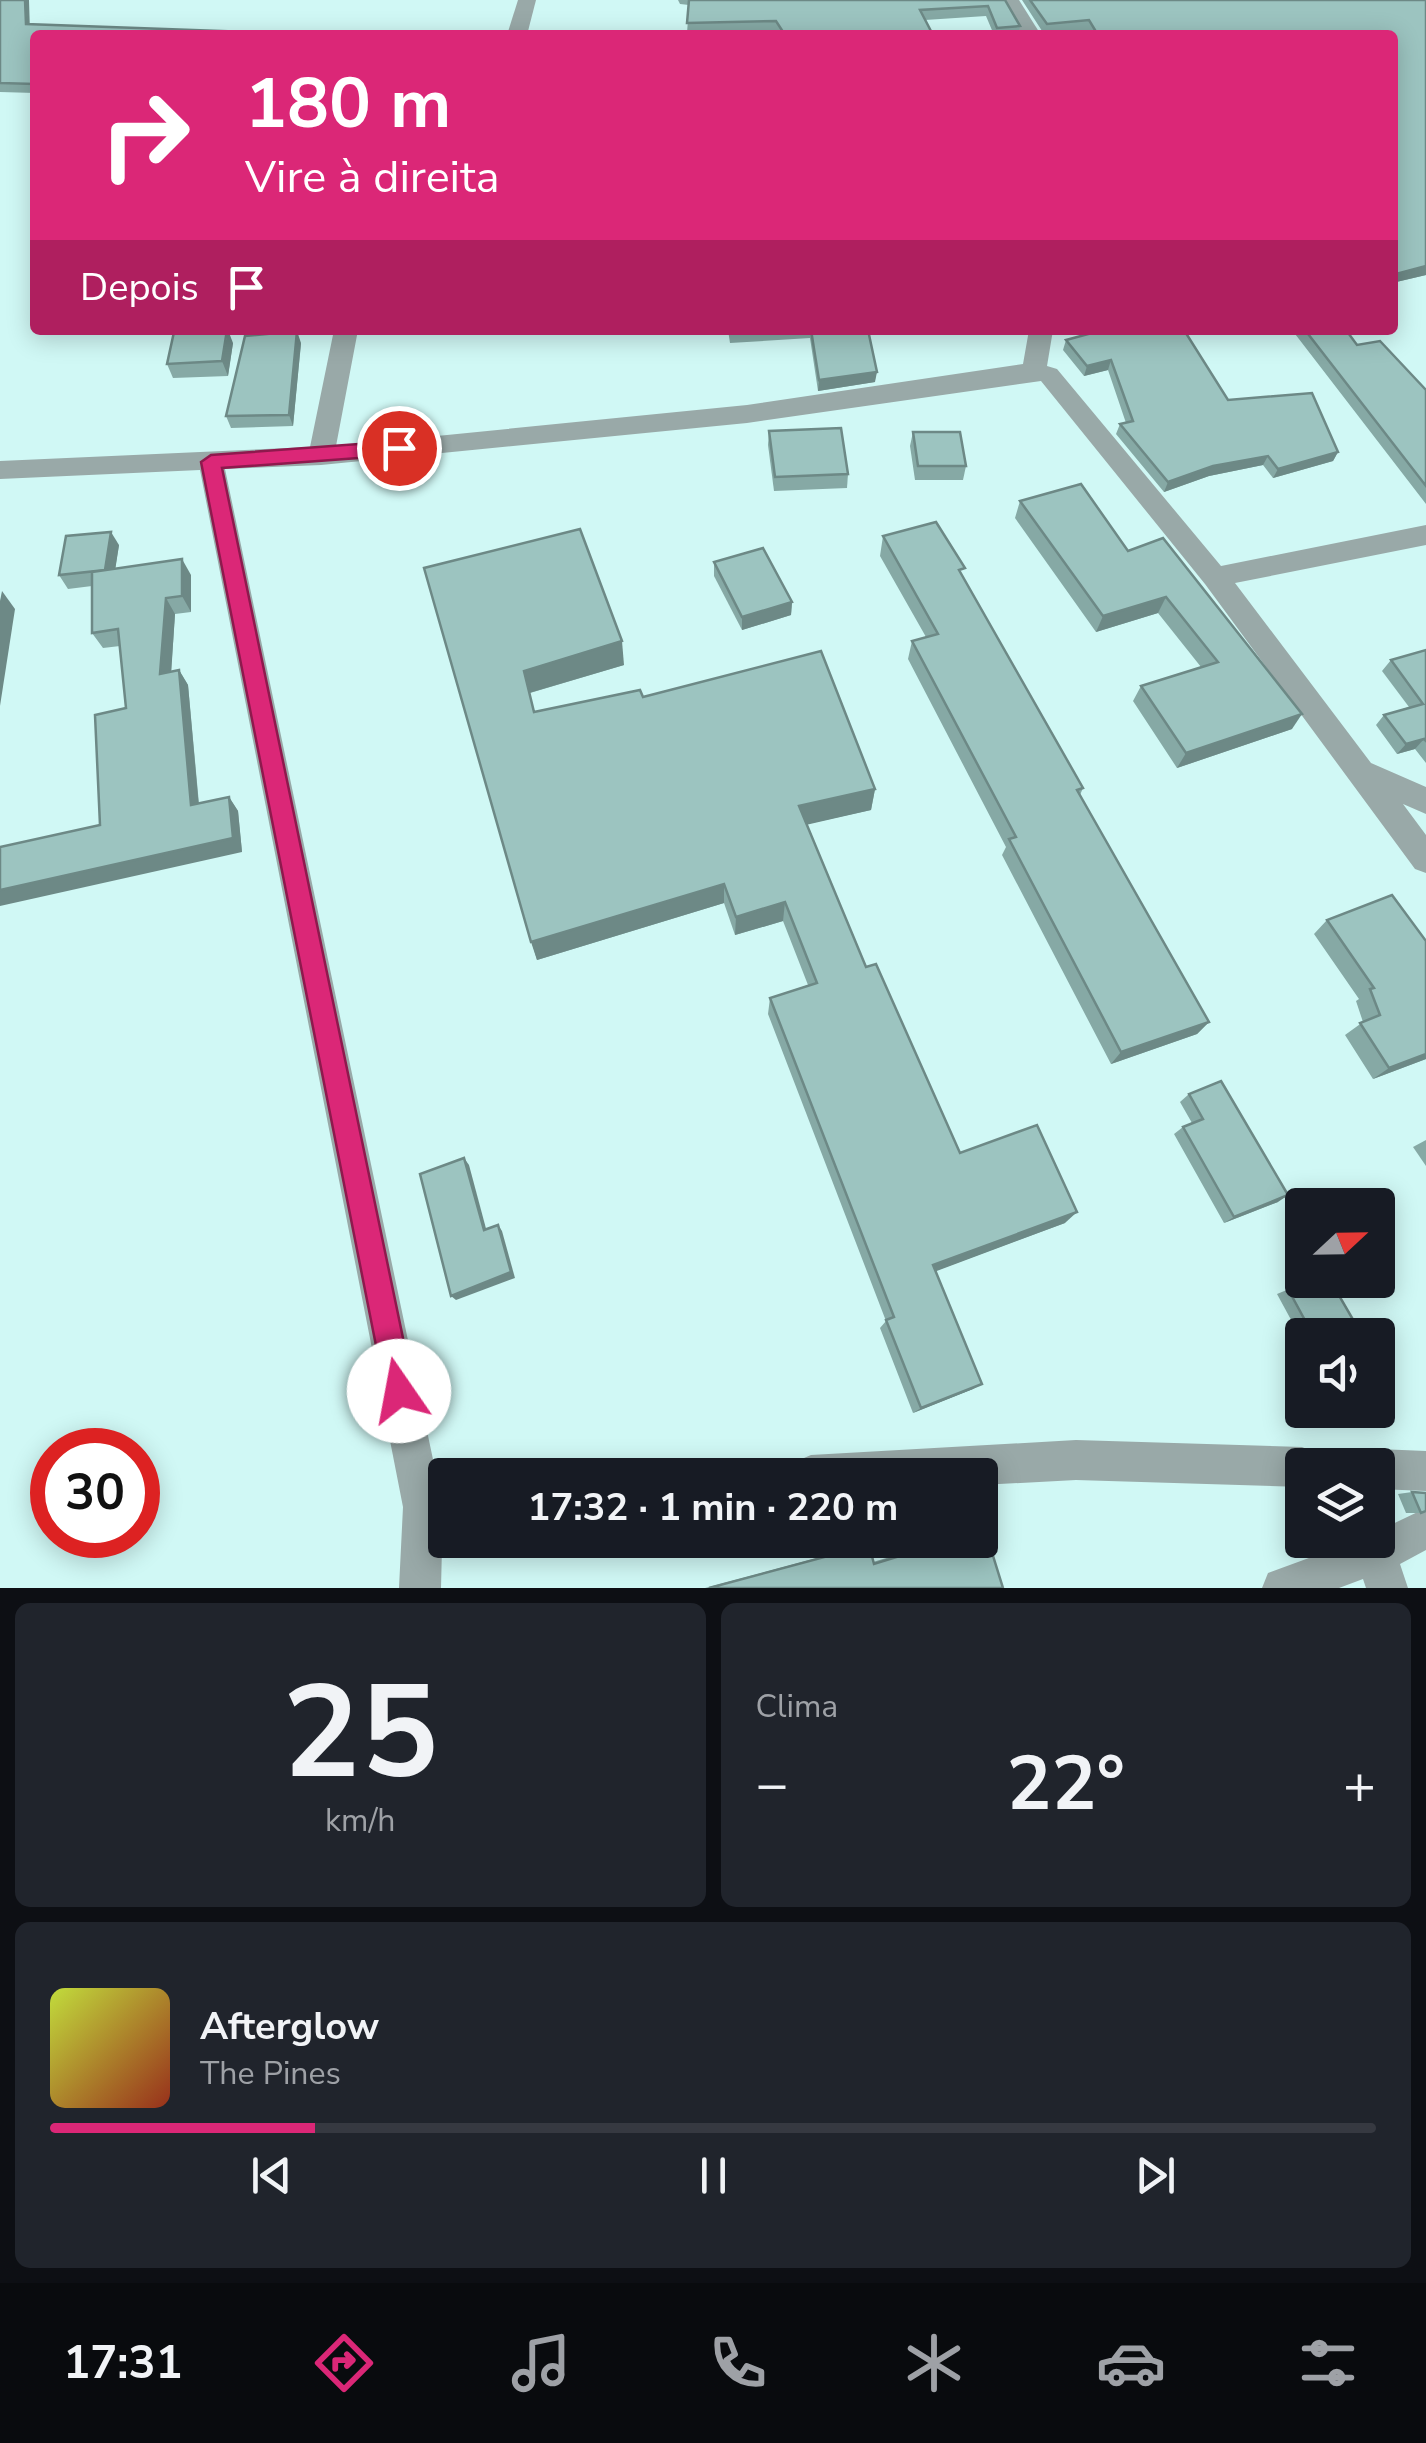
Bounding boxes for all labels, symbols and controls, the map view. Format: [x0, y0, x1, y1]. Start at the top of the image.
text: 180 m [245, 56, 451, 152]
icon: right [80, 70, 210, 200]
text: Vire à direita [245, 147, 500, 208]
icon: arrive [219, 260, 274, 315]
text: Depois [80, 262, 199, 313]
pin [357, 406, 442, 491]
icon: arrive [372, 421, 427, 476]
north arrow [1285, 1188, 1395, 1298]
map controls [1285, 1188, 1395, 1558]
button: sound [1285, 1318, 1395, 1428]
position arrow [347, 1339, 451, 1443]
speed limit sign: 30 [30, 1428, 160, 1558]
button: layers [1285, 1448, 1395, 1558]
text: 17:32 · 1 min · 220 m [528, 1482, 898, 1533]
text: 25 [282, 1645, 438, 1822]
text: Clima [756, 1685, 838, 1728]
text: 22° [1007, 1733, 1125, 1835]
text: − [756, 1747, 789, 1822]
text: + [1343, 1747, 1376, 1822]
text: km/h [325, 1799, 396, 1842]
text: Afterglow [200, 2001, 379, 2052]
text: The Pines [200, 2052, 341, 2095]
icon: previous [244, 2148, 299, 2203]
icon: pause [686, 2148, 741, 2203]
icon: next [1128, 2148, 1183, 2203]
icon: directions [309, 2328, 379, 2398]
icon: music [506, 2328, 576, 2398]
icon: phone [703, 2328, 773, 2398]
icon: climate [899, 2328, 969, 2398]
icon: car [1096, 2328, 1166, 2398]
icon: filters [1293, 2328, 1363, 2398]
text: 17:31 [63, 2333, 183, 2394]

